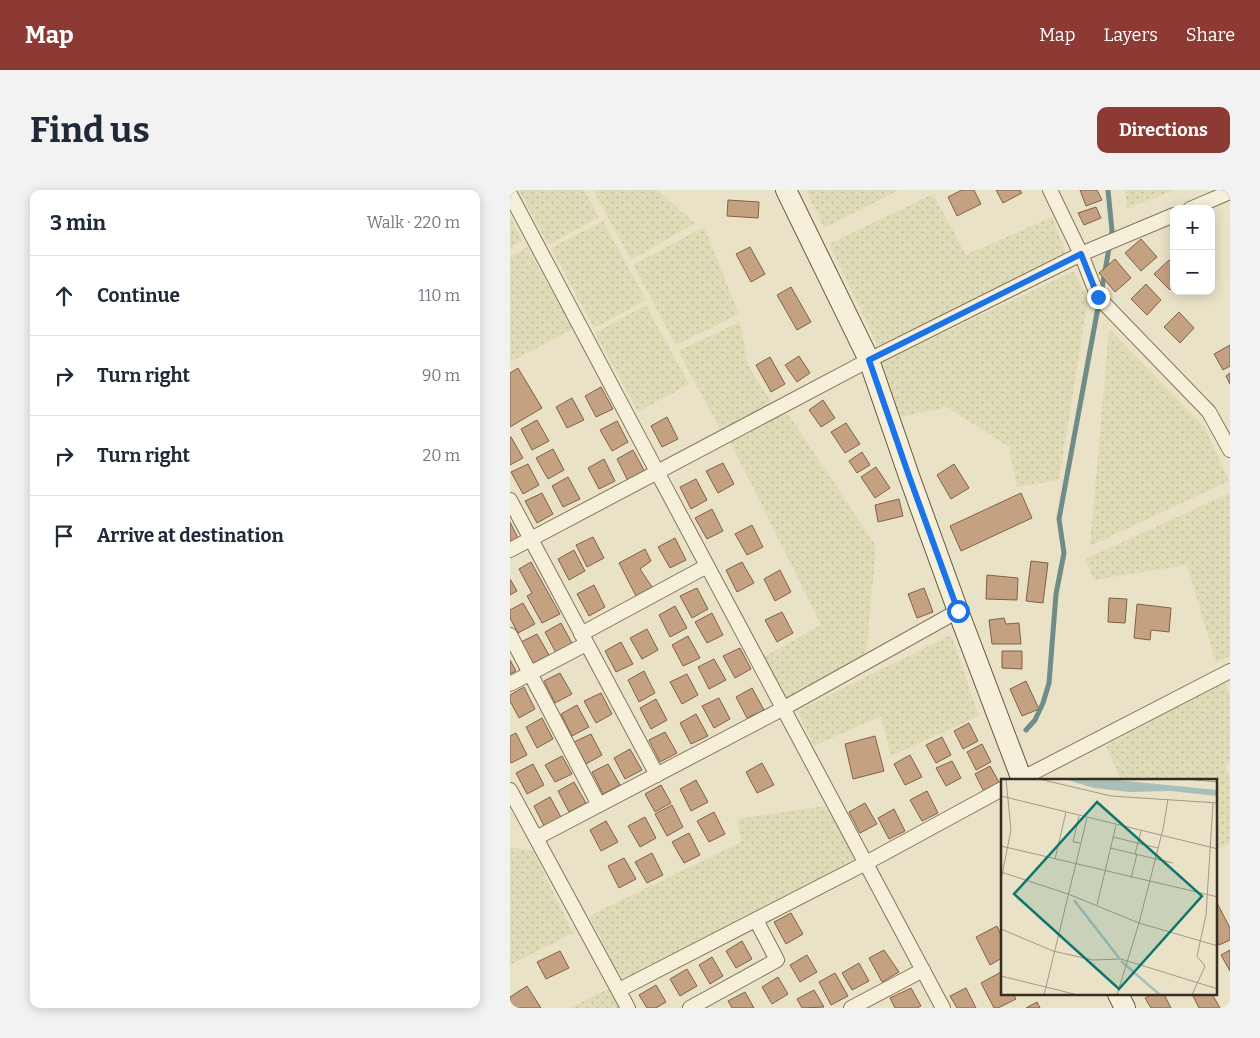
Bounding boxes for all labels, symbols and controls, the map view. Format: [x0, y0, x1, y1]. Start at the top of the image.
text: Map [25, 21, 74, 49]
text: Map [1039, 24, 1075, 46]
text: Layers [1103, 24, 1158, 46]
text: Share [1186, 24, 1235, 46]
button: Directions [1097, 107, 1230, 153]
text: Find us [30, 109, 150, 151]
map controls [1170, 205, 1215, 295]
button: + [1170, 205, 1215, 250]
text: 3 min [50, 210, 106, 236]
text: Walk · 220 m [367, 213, 460, 232]
button: − [1170, 250, 1215, 295]
icon: ahead [50, 282, 78, 310]
text: Continue [97, 284, 180, 307]
text: 110 m [418, 286, 460, 305]
route end [1087, 286, 1110, 309]
icon: right [50, 362, 78, 390]
text: Turn right [97, 364, 190, 387]
text: 90 m [422, 366, 460, 385]
icon: right [50, 442, 78, 470]
text: Turn right [97, 444, 190, 467]
text: 20 m [423, 446, 460, 465]
icon: arrive [50, 522, 78, 550]
text: Arrive at destination [97, 524, 284, 547]
route start [947, 600, 970, 623]
inset map [1001, 779, 1218, 996]

